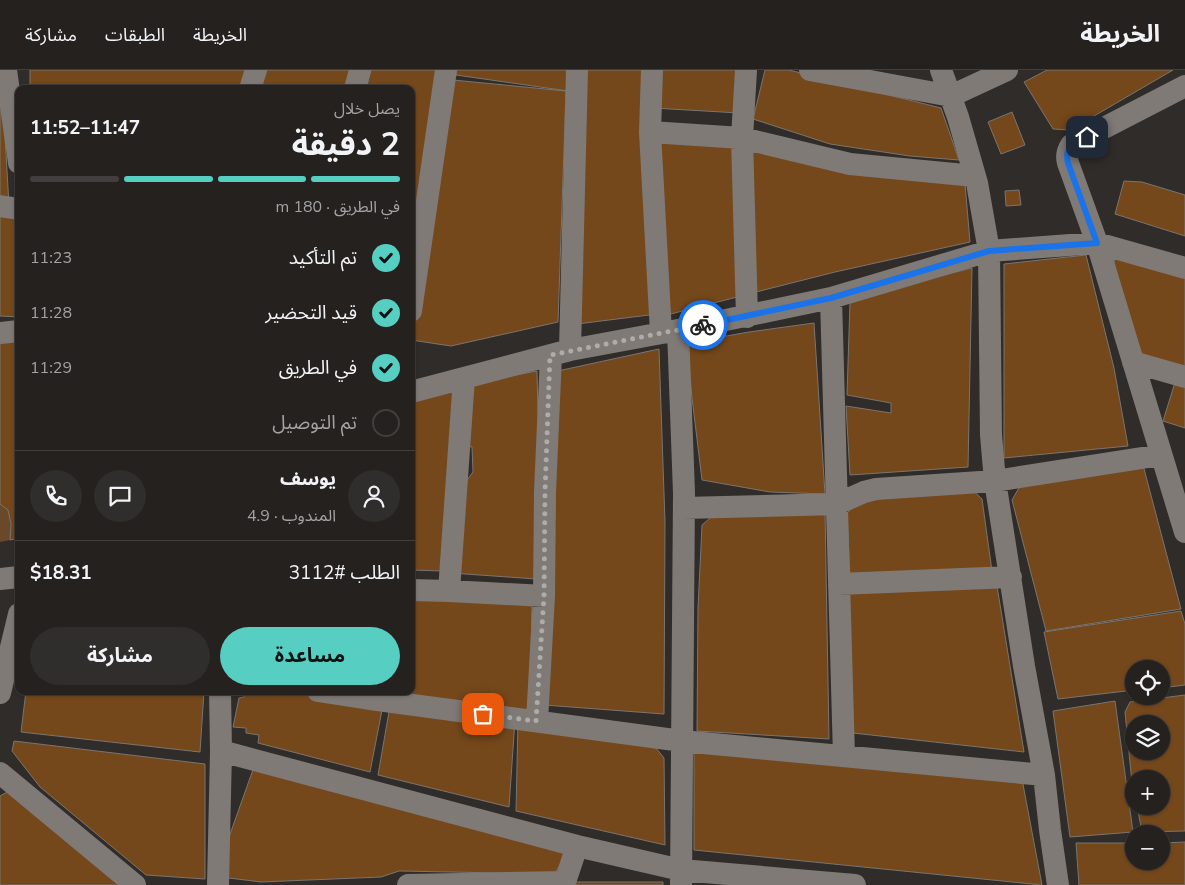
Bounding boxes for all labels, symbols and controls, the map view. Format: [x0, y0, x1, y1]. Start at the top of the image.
text: الخريطة [1080, 18, 1160, 50]
text: مشاركة [25, 23, 77, 47]
text: الطبقات [105, 23, 165, 47]
text: الخريطة [193, 23, 247, 47]
text: يصل خلال [334, 98, 400, 120]
text: 11:47–11:52 [30, 115, 140, 141]
pin [1066, 116, 1108, 158]
text: 2 دقيقة [292, 123, 400, 166]
icon: home [1073, 123, 1101, 151]
text: في الطريق · 180 m [276, 196, 400, 218]
icon: check [372, 244, 400, 272]
text: تم التأكيد [289, 245, 357, 271]
text: 11:23 [30, 247, 72, 269]
icon: check [372, 299, 400, 327]
text: قيد التحضير [265, 300, 357, 326]
courier [678, 300, 728, 350]
text: 11:28 [30, 302, 72, 324]
icon: bike [689, 311, 717, 339]
icon: check [372, 354, 400, 382]
text: في الطريق [279, 355, 357, 381]
text: 11:29 [30, 357, 72, 379]
text: تم التوصيل [272, 410, 357, 436]
text: يوسف [280, 466, 336, 492]
button: phone [30, 470, 82, 522]
button: chat [94, 470, 146, 522]
button: person [348, 470, 400, 522]
text: المندوب · 4.9 [247, 505, 336, 527]
text: $18.31 [30, 560, 92, 586]
text: الطلب #3112 [289, 560, 400, 586]
button: مشاركة [30, 627, 210, 685]
button: مساعدة [220, 627, 400, 685]
map controls [1125, 660, 1170, 870]
button: locate [1125, 660, 1170, 705]
pin [462, 693, 504, 735]
icon: bag [469, 700, 497, 728]
button: layers [1125, 715, 1170, 760]
button: + [1125, 770, 1170, 815]
button: − [1125, 825, 1170, 870]

